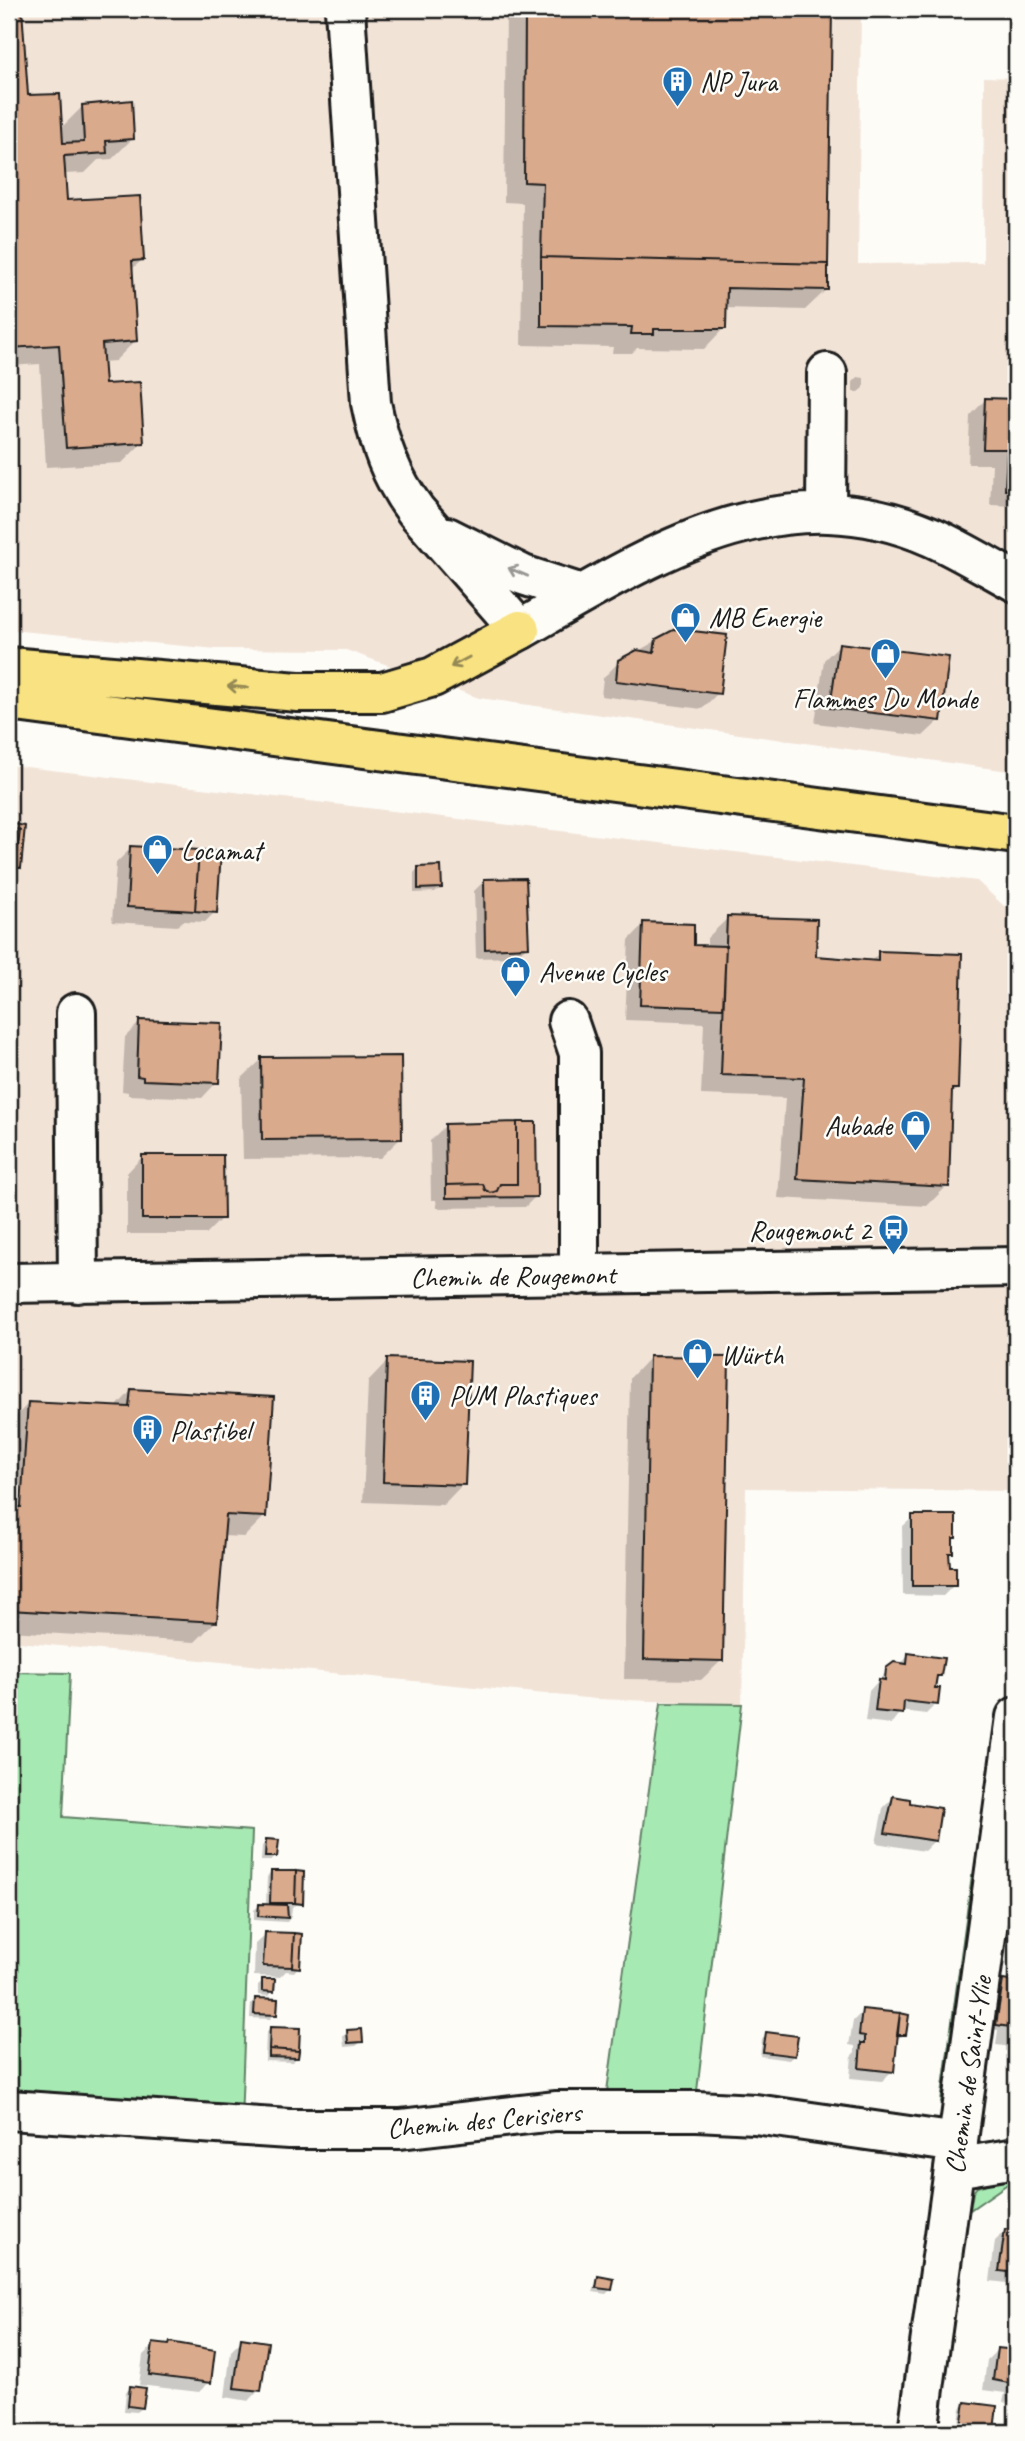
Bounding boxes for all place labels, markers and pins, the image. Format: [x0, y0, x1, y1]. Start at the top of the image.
building icon: NP Jura [660, 64, 694, 108]
place label: NP Jura [700, 64, 779, 99]
shop icon: MB Energie [669, 600, 703, 644]
place label: MB Energie [709, 600, 823, 635]
shop icon: Flammes Du Monde [868, 637, 902, 681]
place label: Flammes Du Monde [793, 681, 979, 716]
shop icon: Locamat [141, 833, 175, 877]
place label: Locamat [181, 833, 266, 868]
shop icon: Avenue Cycles [499, 954, 533, 998]
place label: Avenue Cycles [539, 954, 669, 989]
place label: Aubade [825, 1108, 894, 1143]
shop icon: Aubade [898, 1108, 932, 1152]
place label: Rougemont 2 [749, 1213, 873, 1248]
bus stop icon: Rougemont 2 [877, 1213, 911, 1257]
shop icon: Würth [681, 1337, 715, 1381]
place label: Würth [721, 1337, 784, 1372]
building icon: PUM Plastiques [409, 1378, 443, 1422]
place label: PUM Plastiques [449, 1378, 599, 1413]
building icon: Plastibel [130, 1413, 164, 1457]
place label: Plastibel [170, 1413, 256, 1448]

